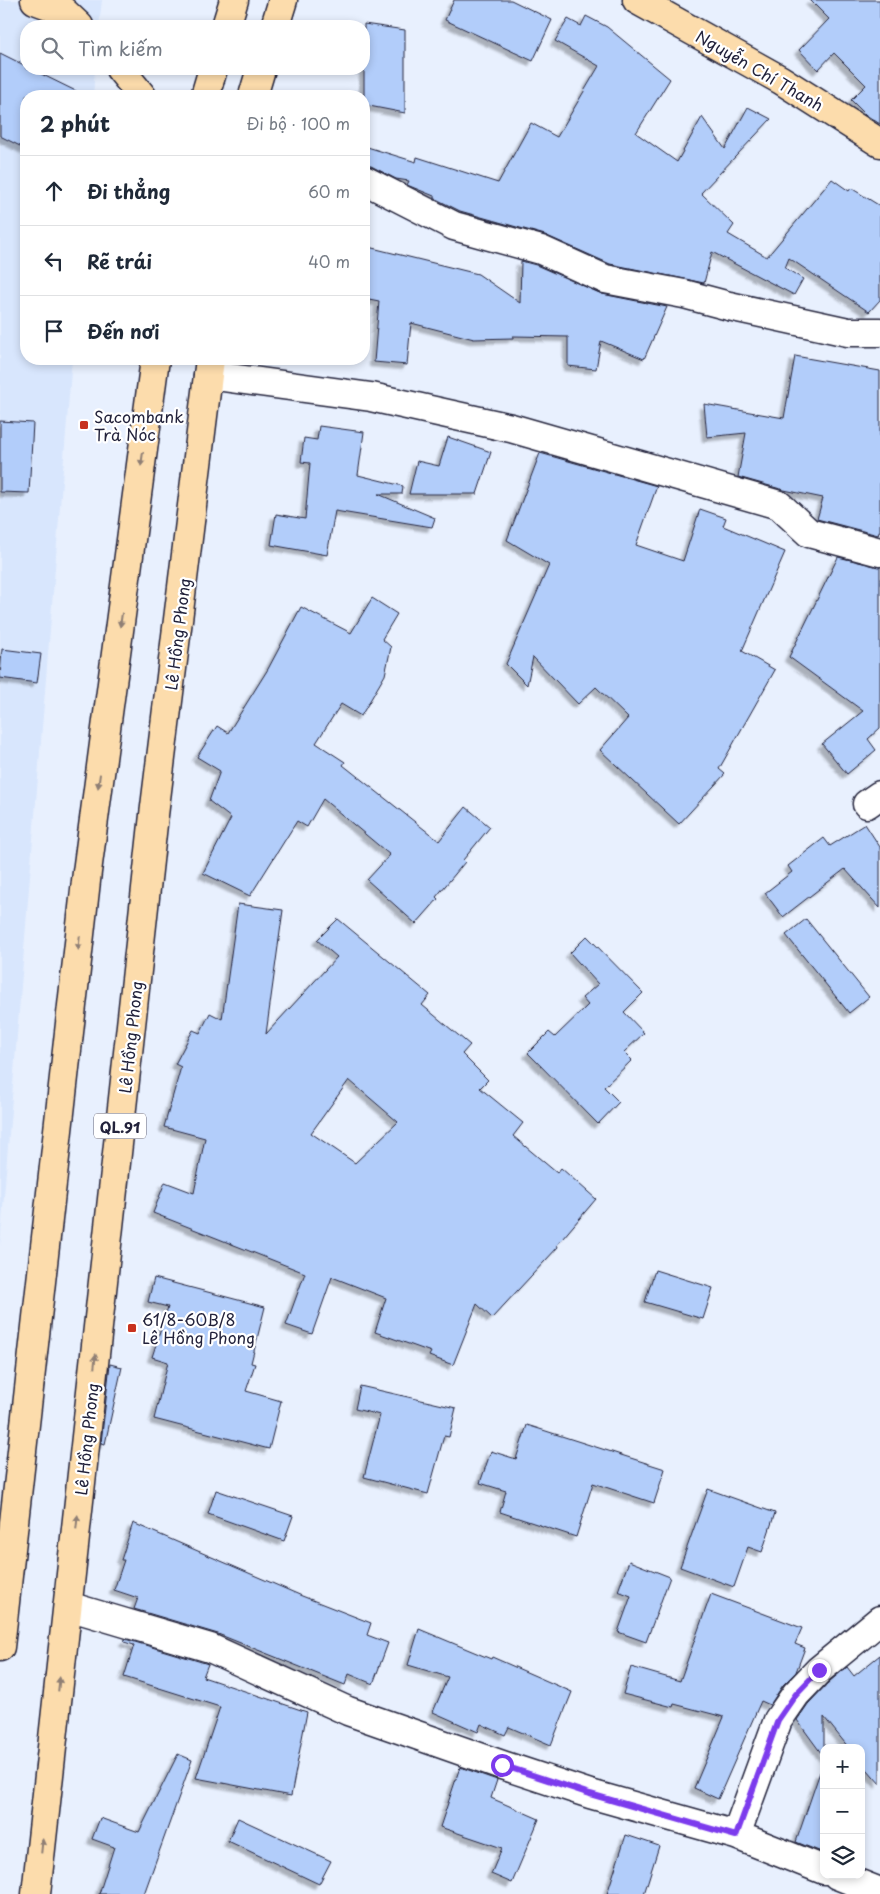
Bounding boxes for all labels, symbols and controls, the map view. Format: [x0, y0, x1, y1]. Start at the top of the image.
search box [20, 20, 370, 75]
street label: Nguyễn Chí Thanh [692, 24, 828, 116]
icon: search [38, 34, 66, 62]
text: Tìm kiếm [78, 34, 163, 62]
text: 2 phút [40, 107, 110, 139]
text: Đi bộ · 100 m [247, 111, 350, 135]
icon: ahead [40, 177, 68, 205]
text: Đi thẳng [87, 177, 170, 205]
text: 60 m [308, 179, 350, 203]
icon: left [40, 247, 68, 275]
text: Rẽ trái [87, 247, 152, 275]
text: 40 m [308, 249, 350, 273]
icon: arrive [40, 317, 68, 345]
text: Đến nơi [87, 317, 160, 345]
place label: Sacombank Trà Nóc [94, 404, 184, 446]
marker: Sacombank Trà Nóc [78, 419, 90, 431]
one-way arrow [138, 451, 146, 467]
street label: Lê Hồng Phong [158, 576, 196, 692]
one-way arrow [116, 613, 124, 629]
one-way arrow [95, 774, 103, 790]
one-way arrow [75, 935, 83, 951]
street label: Lê Hồng Phong [112, 979, 148, 1095]
road number: QL.91 [94, 1114, 146, 1138]
place label: 61/8-60B/8 Lê Hồng Phong [142, 1307, 255, 1349]
marker: 61/8-60B/8 Lê Hồng Phong [126, 1322, 138, 1334]
one-way arrow [91, 1353, 99, 1369]
street label: Lê Hồng Phong [68, 1381, 104, 1497]
one-way arrow [73, 1514, 81, 1530]
route end [808, 1659, 831, 1682]
one-way arrow [56, 1676, 64, 1692]
map controls [820, 1744, 865, 1879]
button: + [820, 1744, 865, 1789]
route start [491, 1754, 514, 1777]
button: − [820, 1789, 865, 1834]
button: layers [820, 1834, 865, 1879]
one-way arrow [38, 1837, 46, 1853]

